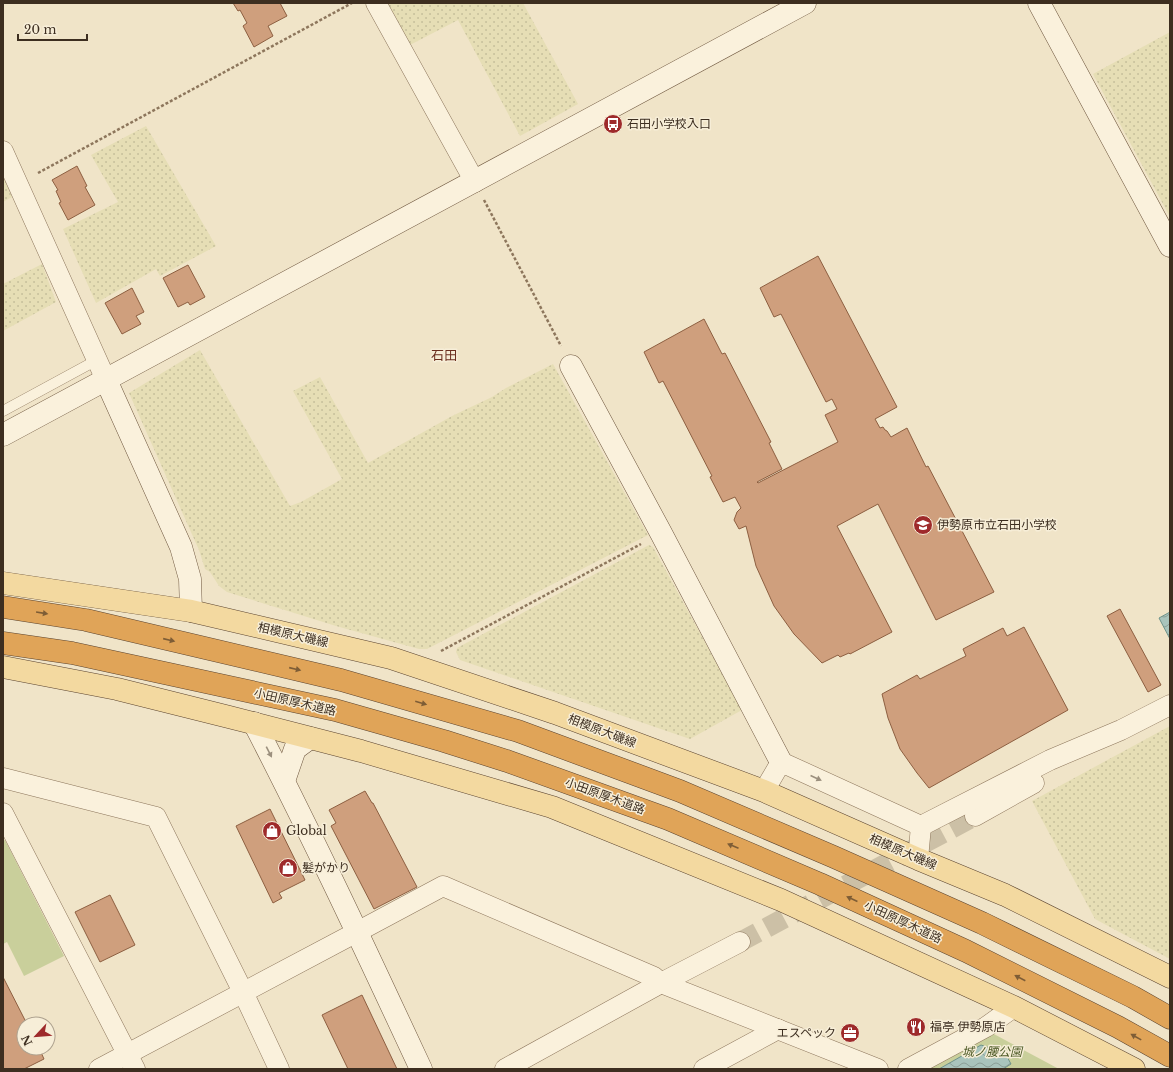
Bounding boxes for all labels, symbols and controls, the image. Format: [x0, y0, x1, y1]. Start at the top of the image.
scale bar [18, 16, 87, 42]
text: 20 m [24, 22, 56, 37]
bus stop icon: 石田小学校入口 [602, 113, 624, 135]
place label: 石田小学校入口 [627, 116, 711, 131]
district label: 石田 [431, 347, 457, 364]
school or university icon: 伊勢原市立石田小学校 [912, 514, 934, 536]
place label: 伊勢原市立石田小学校 [937, 517, 1057, 532]
one-way arrow [35, 611, 48, 617]
street label: 相模原大磯線 [256, 619, 330, 650]
one-way arrow [163, 637, 175, 643]
one-way arrow [289, 667, 302, 673]
street label: 小田原厚木道路 [252, 685, 338, 718]
one-way arrow [415, 700, 427, 706]
street label: 相模原大磯線 [566, 711, 638, 750]
one-way arrow [266, 746, 272, 758]
street label: 小田原厚木道路 [563, 774, 647, 817]
one-way arrow [810, 775, 822, 781]
shop icon: Global [261, 820, 283, 842]
place label: Global [286, 823, 327, 838]
street label: 相模原大磯線 [867, 831, 939, 873]
one-way arrow [727, 843, 739, 850]
shop icon: 髪がかり [277, 857, 299, 879]
place label: 髪がかり [302, 860, 350, 875]
one-way arrow [846, 895, 858, 902]
street label: 小田原厚木道路 [862, 897, 944, 946]
one-way arrow [1014, 975, 1026, 981]
north arrow [16, 1016, 56, 1056]
restaurant icon: 福亭 伊勢原店 [905, 1016, 927, 1038]
place label: 福亭 伊勢原店 [930, 1019, 1005, 1034]
office icon: エスペック [839, 1022, 861, 1044]
place label: エスペック [777, 1025, 836, 1040]
text: N [18, 1032, 36, 1048]
one-way arrow [1130, 1034, 1142, 1041]
park label: 城ノ腰公園 [962, 1044, 1024, 1059]

